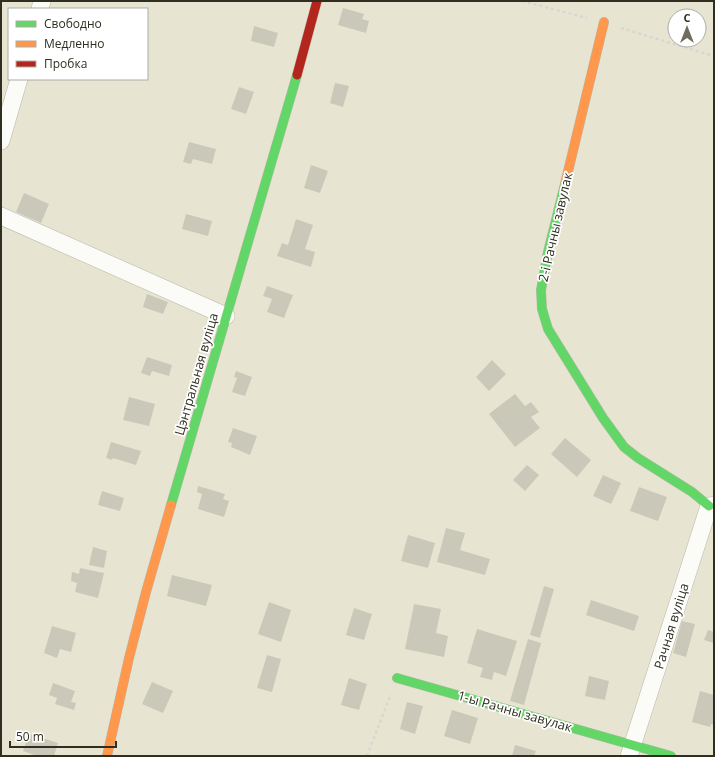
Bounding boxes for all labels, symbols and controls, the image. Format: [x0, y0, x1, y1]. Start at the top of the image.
legend [8, 8, 148, 80]
north arrow [667, 8, 707, 48]
text: С [683, 10, 691, 25]
text: Свободно [44, 15, 102, 32]
text: Медленно [44, 35, 104, 52]
text: Пробка [44, 55, 87, 72]
street label: 2-і Рачны завулак [534, 170, 576, 283]
street label: Цэнтральная вуліца [170, 311, 222, 437]
street label: Рачная вуліца [649, 581, 693, 671]
street label: 1-ы Рачны завулак [456, 686, 575, 736]
scale bar [10, 723, 116, 749]
text: 50 m [16, 728, 44, 745]

